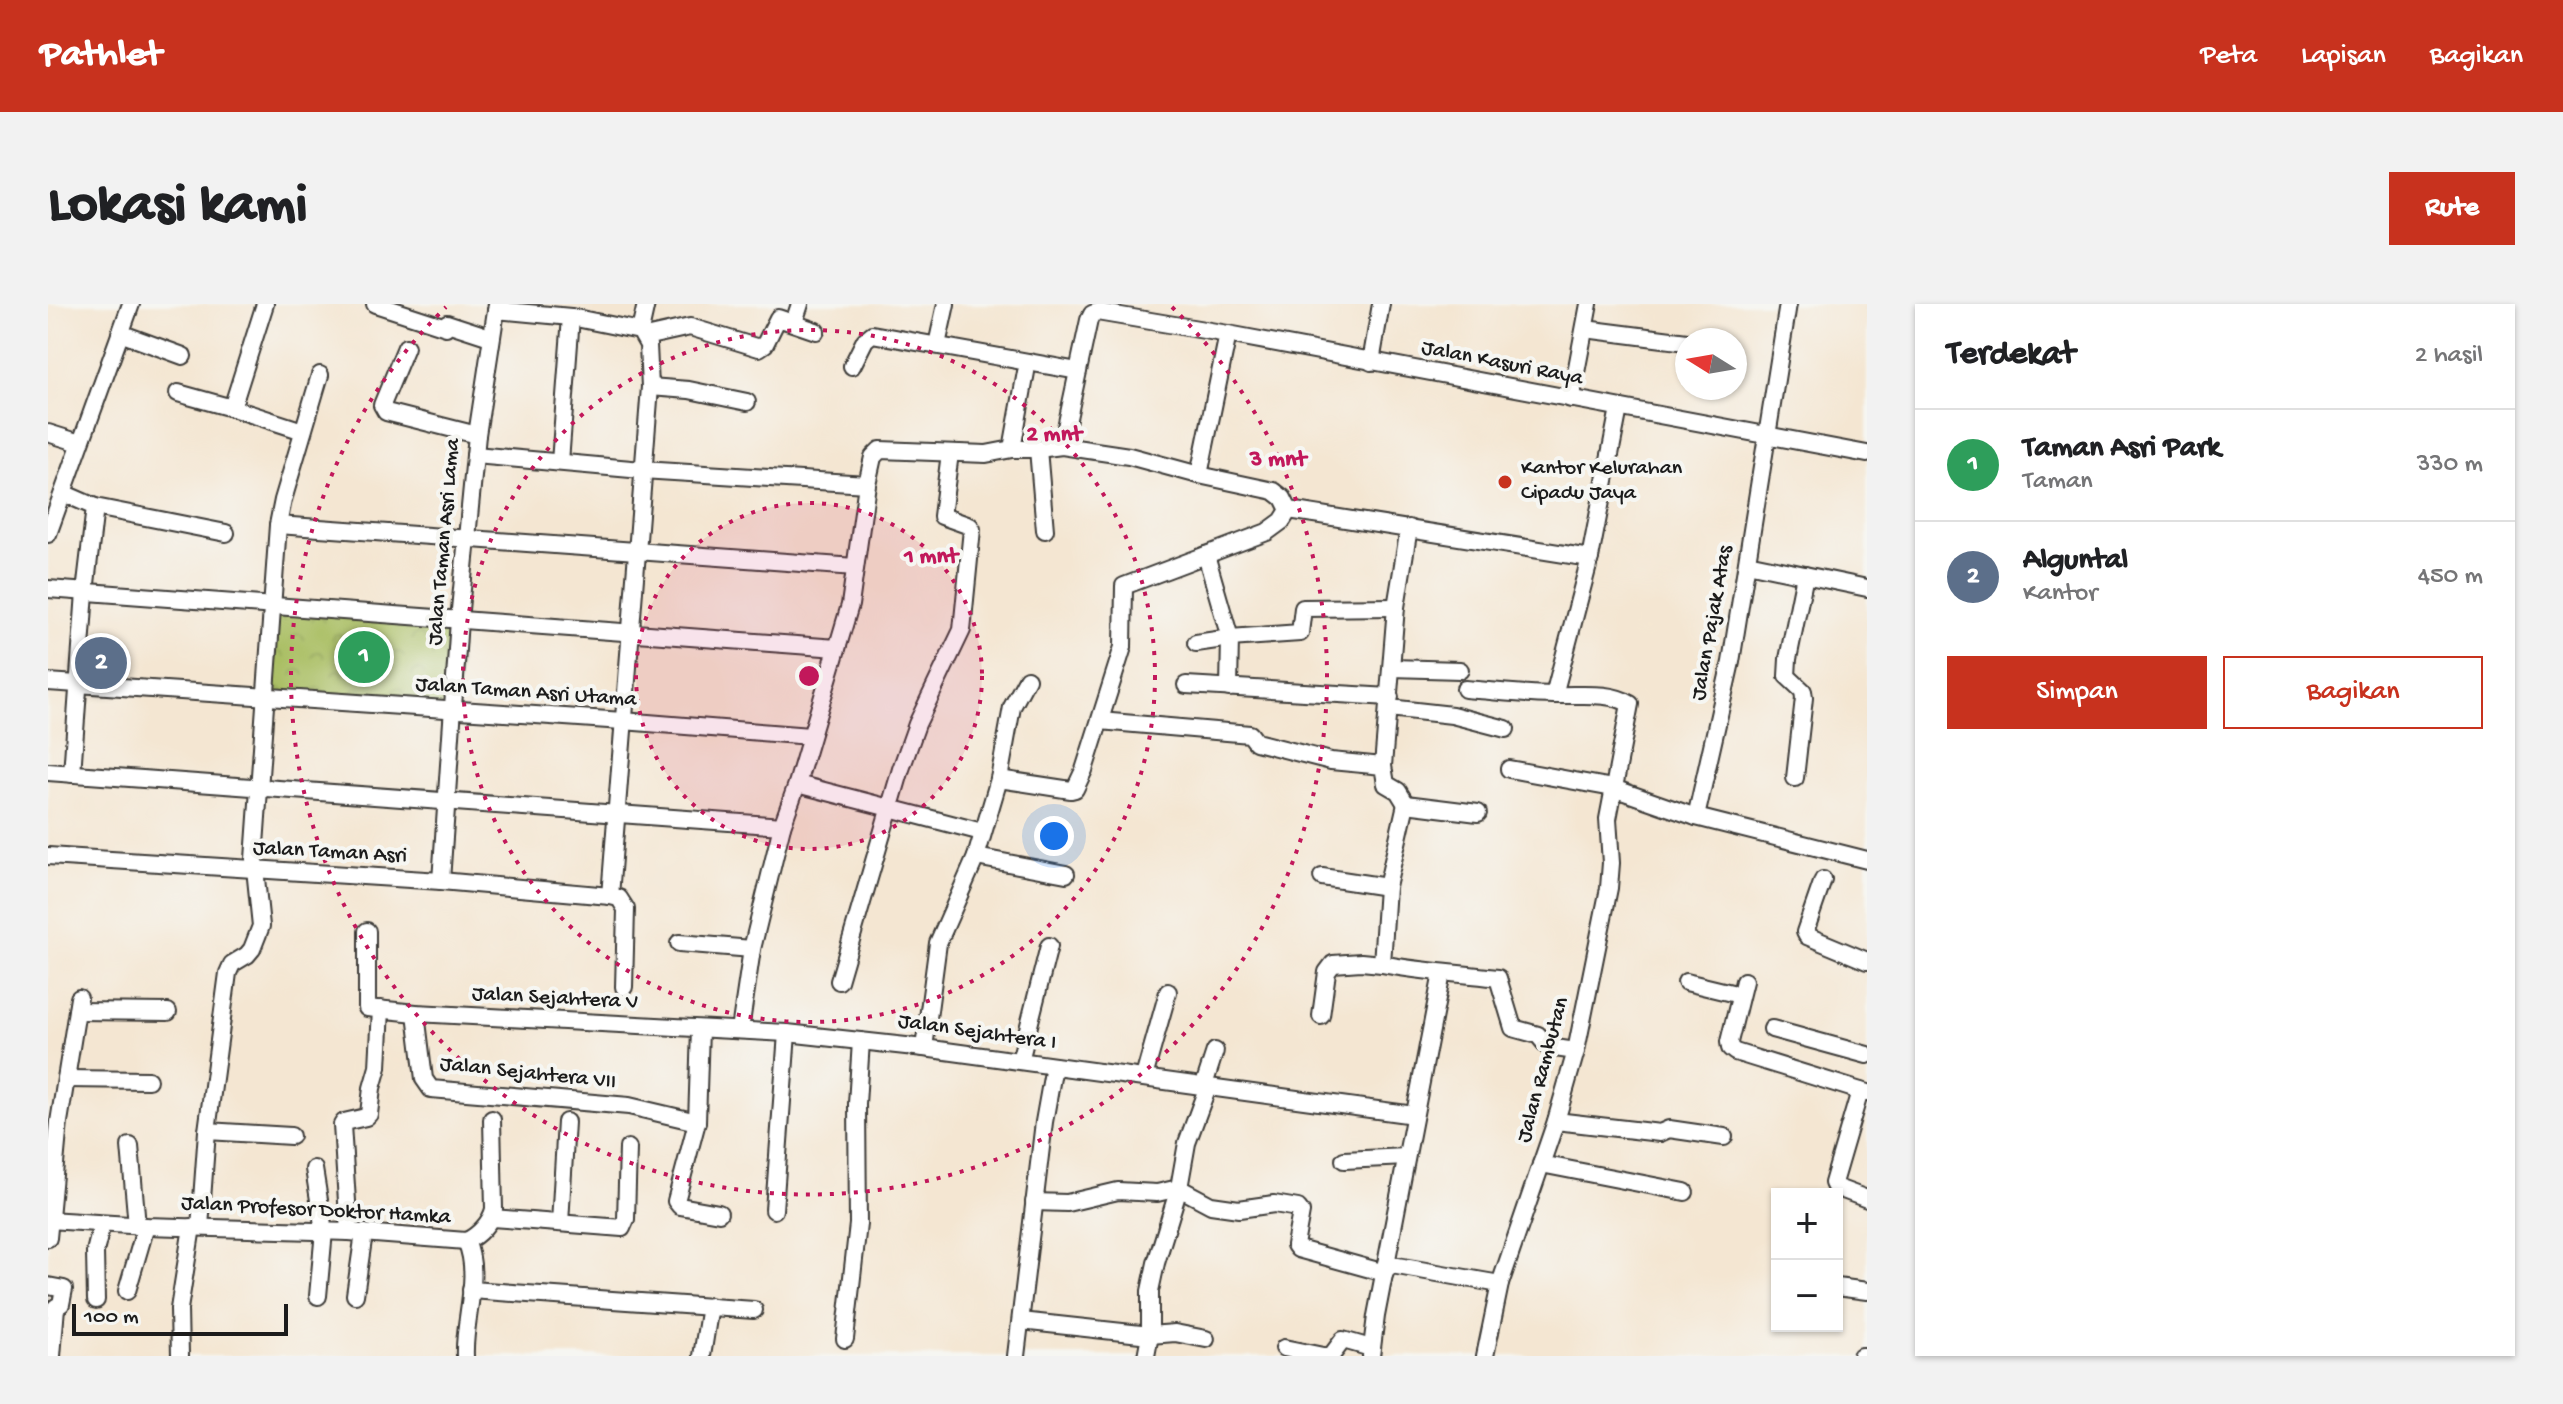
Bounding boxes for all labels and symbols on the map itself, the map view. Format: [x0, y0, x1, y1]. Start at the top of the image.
north arrow [1675, 328, 1747, 400]
street label: Jalan Kasuri Raya [1419, 336, 1586, 393]
text: 2 mnt [1026, 421, 1084, 450]
street label: Jalan Taman Asri Lama [423, 437, 467, 647]
text: 3 mnt [1249, 446, 1308, 475]
place label: Kantor Kelurahan Cipadu Jaya [1521, 456, 1683, 507]
marker: Kantor Kelurahan Cipadu Jaya [1496, 473, 1514, 491]
text: 1 mnt [903, 543, 960, 572]
street label: Jalan Pajak Atas [1687, 543, 1740, 702]
pin: 1 [338, 627, 390, 687]
pin: 2 [75, 633, 127, 693]
centre of rings [795, 662, 823, 690]
street label: Jalan Taman Asri Utama [415, 672, 638, 714]
your location [1034, 816, 1074, 856]
street label: Jalan Taman Asri [252, 836, 408, 870]
street label: Jalan Sejahtera V [471, 982, 639, 1016]
street label: Jalan Rambutan [1512, 994, 1576, 1146]
street label: Jalan Sejahtera I [896, 1009, 1058, 1057]
street label: Jalan Sejahtera VII [439, 1052, 617, 1096]
street label: Jalan Profesor Doktor Hamka [181, 1191, 452, 1231]
scale bar [72, 1300, 288, 1336]

